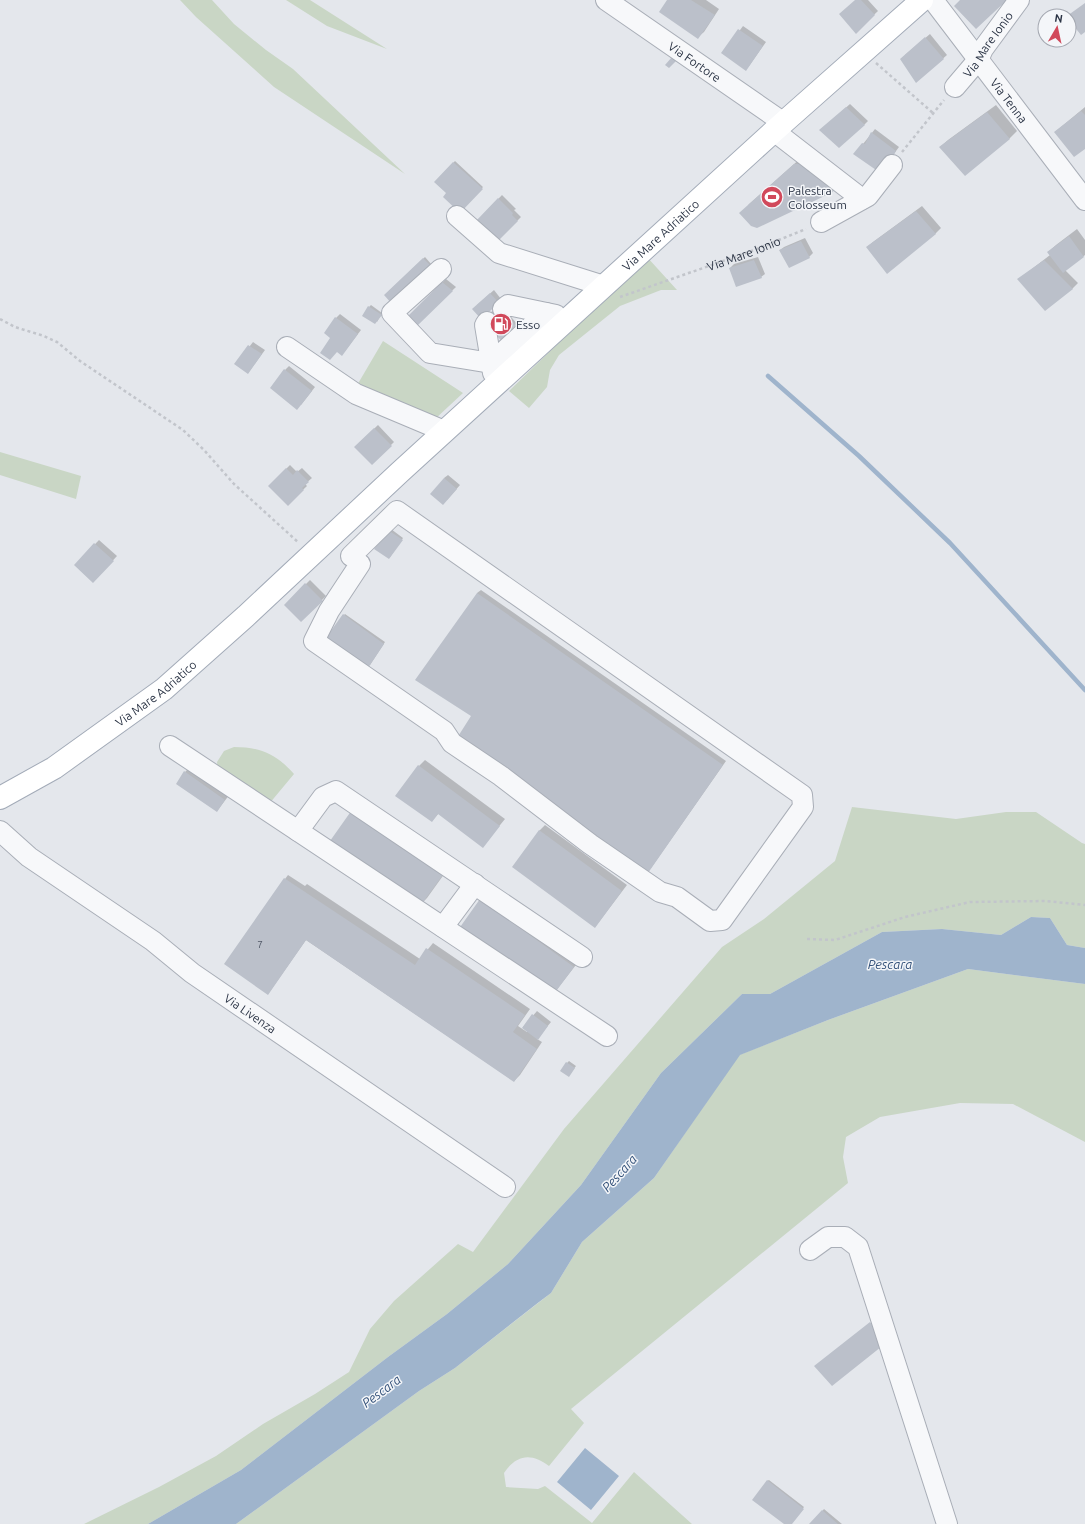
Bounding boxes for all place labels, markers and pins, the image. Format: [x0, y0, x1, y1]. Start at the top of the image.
sports icon: Palestra Colosseum [759, 184, 785, 210]
place label: Palestra Colosseum [788, 184, 847, 211]
fuel station icon: Esso [488, 311, 514, 337]
place label: Esso [516, 318, 540, 331]

